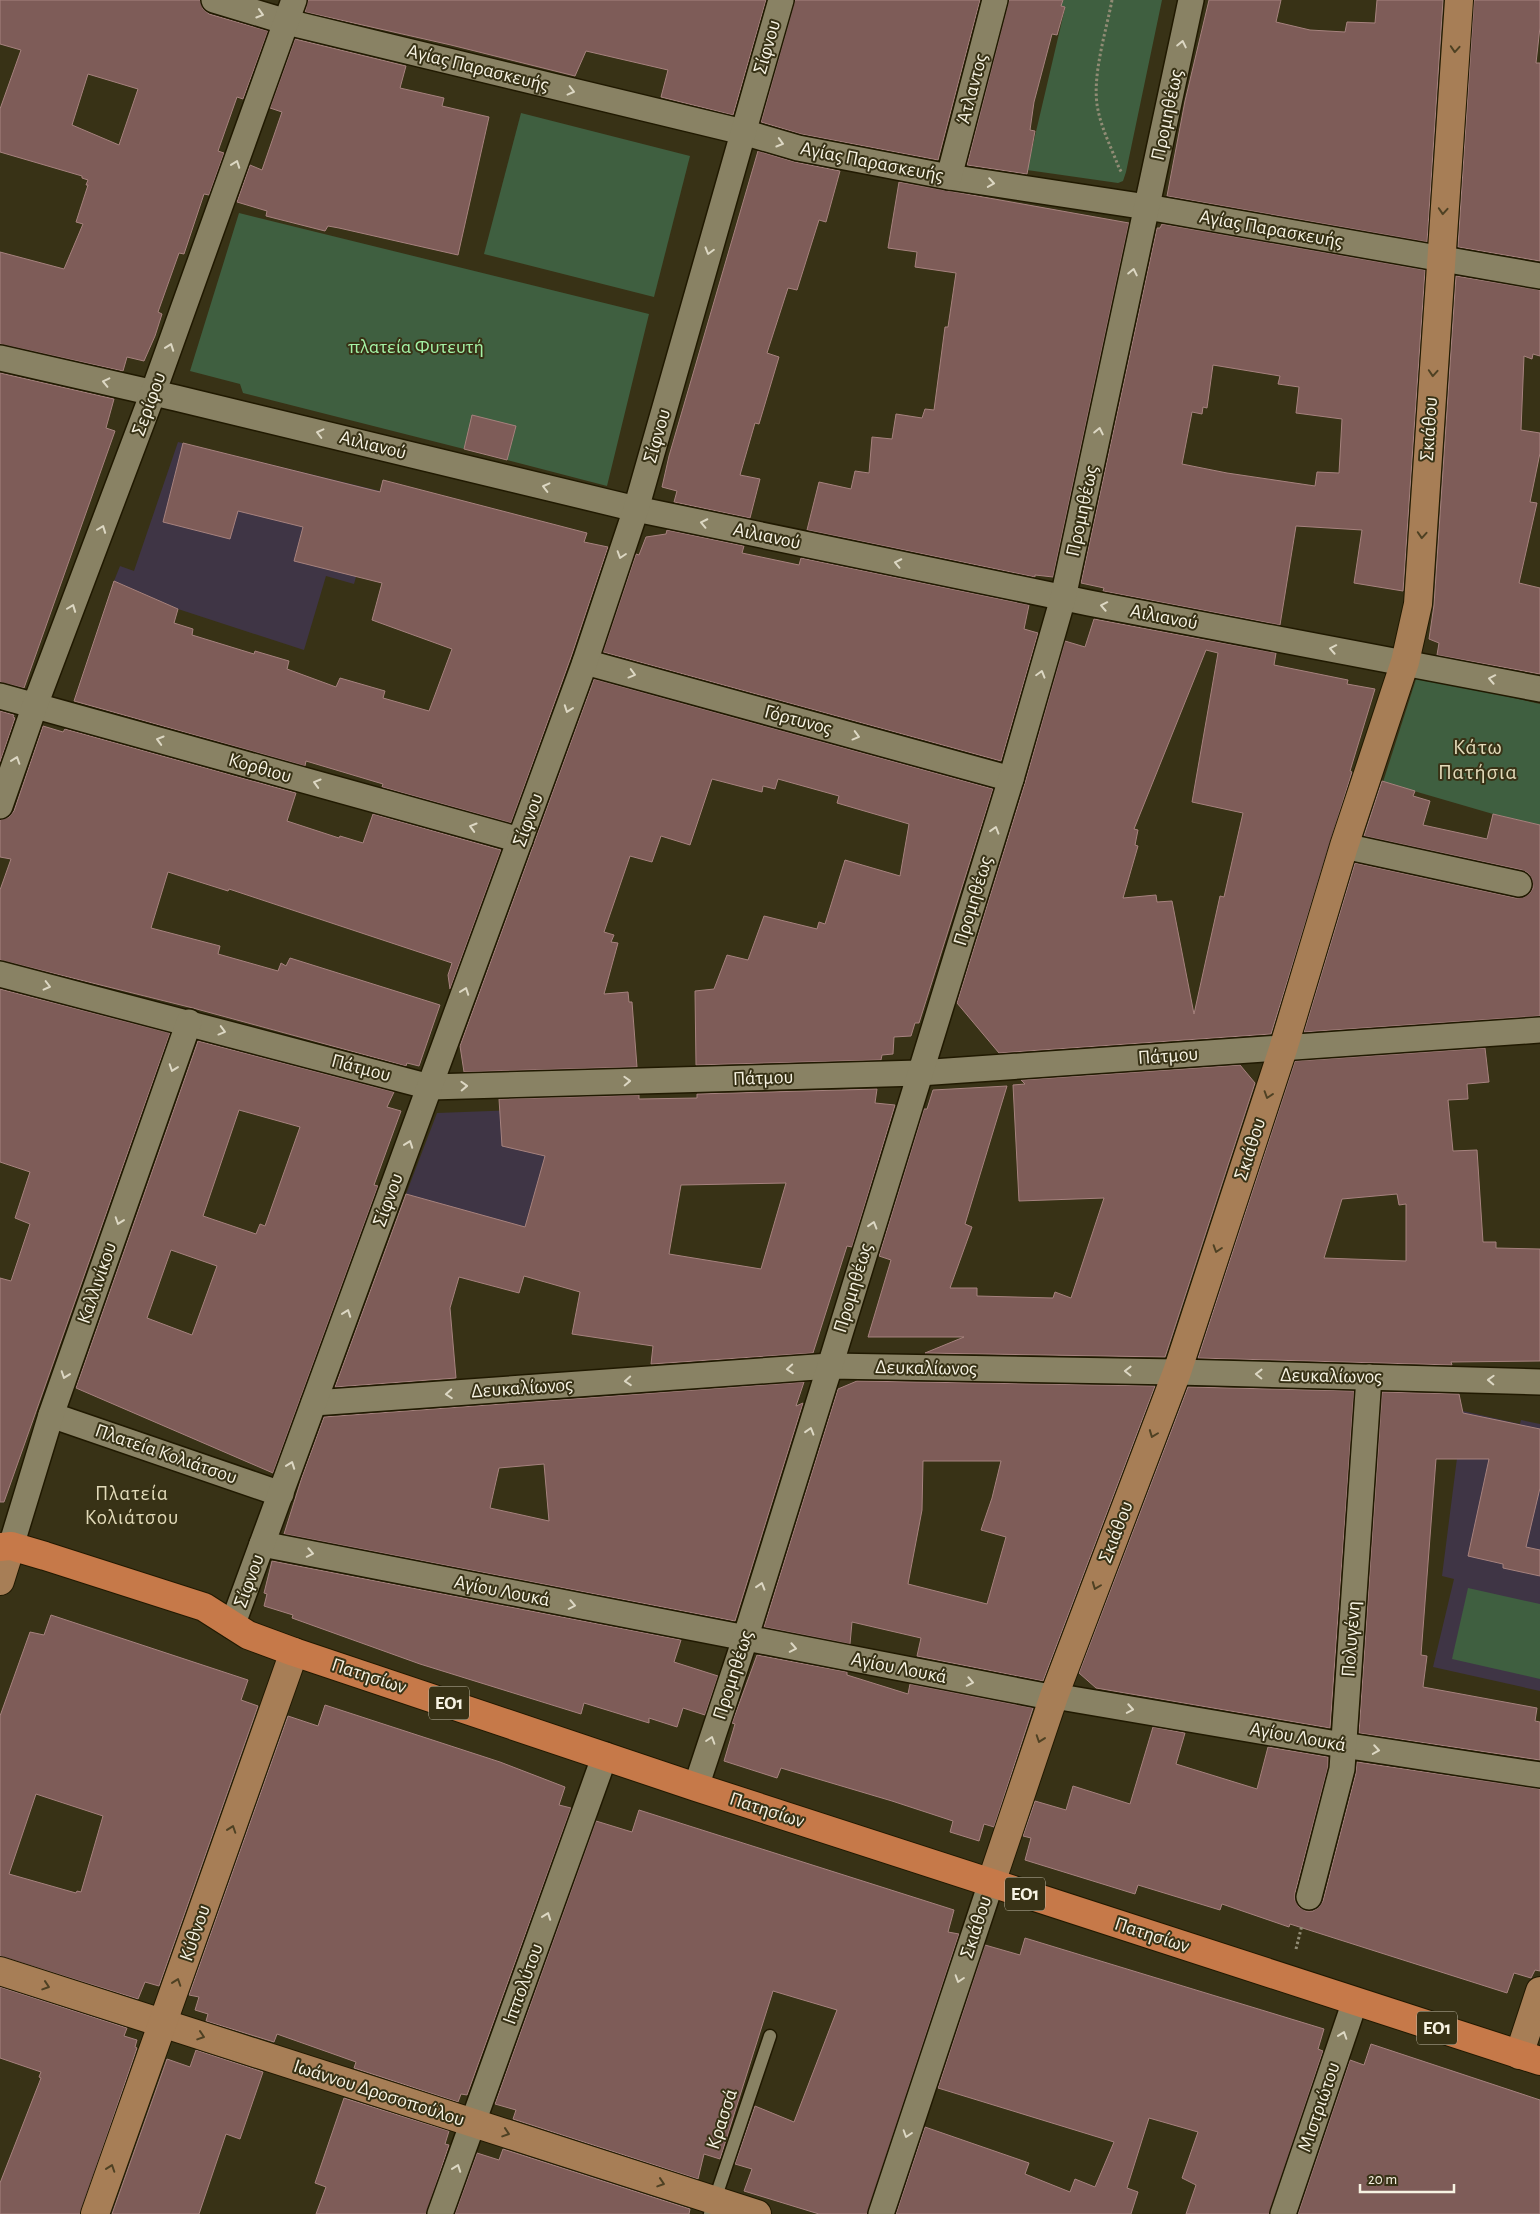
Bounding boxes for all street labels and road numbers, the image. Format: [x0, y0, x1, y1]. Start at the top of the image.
street label: Σίφνου [750, 18, 784, 76]
street label: Αγίας Παρασκευής [405, 41, 551, 95]
street label: Άτλαντος [953, 51, 991, 127]
street label: Προμηθέως [1148, 67, 1186, 162]
street label: Αγίας Παρασκευής [799, 138, 945, 186]
street label: Αγίας Παρασκευής [1198, 207, 1345, 252]
street label: Σερίφου [128, 369, 170, 439]
street label: Σκιάθου [1417, 396, 1441, 462]
street label: Σίφνου [640, 407, 674, 465]
street label: Αιλιανού [337, 427, 409, 463]
street label: Προμηθέως [1063, 463, 1101, 558]
street label: Αιλιανού [732, 519, 802, 553]
street label: Αιλιανού [1129, 601, 1199, 633]
street label: Γόρτυνος [762, 701, 834, 739]
street label: Κορθιου [226, 749, 294, 787]
street label: Σίφνου [509, 791, 547, 849]
street label: Προμηθέως [950, 854, 996, 948]
street label: Πάτμου [1137, 1044, 1199, 1068]
street label: Πάτμου [329, 1051, 393, 1085]
street label: Πάτμου [732, 1067, 794, 1089]
street label: Σκιάθου [1231, 1115, 1269, 1183]
street label: Σίφνου [369, 1171, 407, 1229]
street label: Καλλινίκου [74, 1240, 120, 1326]
street label: Προμηθέως [830, 1241, 876, 1335]
street label: Δευκαλίωνος [875, 1357, 977, 1379]
street label: Δευκαλίωνος [1280, 1365, 1382, 1387]
street label: Δευκαλίωνος [470, 1374, 574, 1402]
street label: Πλατεία Κολιάτσου [92, 1420, 240, 1488]
street label: Σκιάθου [1095, 1498, 1137, 1566]
street label: Σίφνου [230, 1552, 268, 1610]
street label: Αγίου Λουκά [452, 1572, 552, 1610]
street label: Πολυγένη [1338, 1600, 1364, 1678]
street label: Προμηθέως [709, 1628, 757, 1722]
street label: Αγίου Λουκά [849, 1649, 949, 1687]
street label: Πατησίων [329, 1655, 409, 1697]
road number: ΕΟ1 [429, 1686, 469, 1720]
street label: Αγίου Λουκά [1248, 1719, 1348, 1755]
street label: Πατησίων [727, 1789, 807, 1831]
road number: ΕΟ1 [1005, 1878, 1045, 1910]
street label: Σκιάθου [957, 1893, 995, 1961]
street label: Κύθνου [176, 1902, 214, 1964]
street label: Πατησίων [1112, 1914, 1192, 1956]
street label: Ιππολύτου [499, 1941, 547, 2027]
road number: ΕΟ1 [1417, 2012, 1457, 2045]
street label: Ιωάννου Δροσοπούλου [291, 2056, 467, 2130]
street label: Μιστριώτου [1294, 2059, 1344, 2155]
street label: Κρασσά [703, 2086, 741, 2152]

